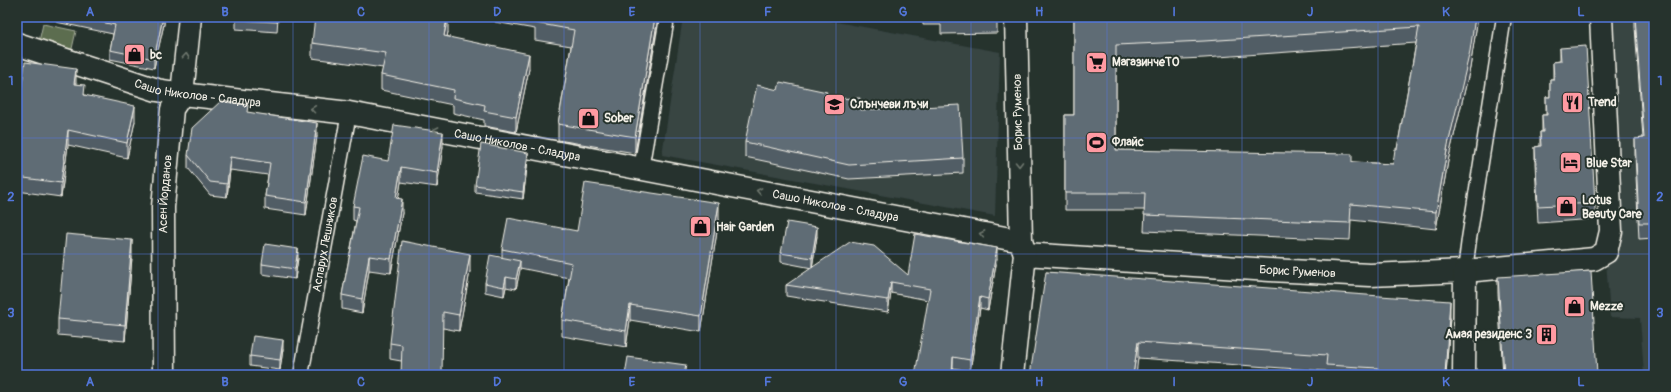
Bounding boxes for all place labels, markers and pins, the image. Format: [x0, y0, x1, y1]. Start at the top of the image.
shop icon: bc [121, 42, 147, 68]
place label: bc [150, 48, 162, 63]
supermarket icon: МагазинчеТО [1083, 49, 1109, 75]
place label: МагазинчеТО [1112, 55, 1180, 70]
restaurant icon: Trend [1560, 89, 1586, 115]
school or university icon: Слънчеви лъчи [821, 91, 847, 117]
place label: Trend [1587, 95, 1617, 110]
place label: Слънчеви лъчи [850, 97, 929, 112]
shop icon: Sober [576, 105, 602, 131]
place label: Sober [604, 111, 634, 126]
sports icon: Флайс [1083, 129, 1109, 155]
place label: Флайс [1111, 135, 1144, 150]
hotel icon: Blue Star [1558, 150, 1584, 176]
place label: Blue Star [1586, 156, 1633, 171]
place label: Lotus Beauty Care [1582, 193, 1643, 222]
shop icon: Lotus Beauty Care [1553, 194, 1579, 220]
shop icon: Hair Garden [688, 214, 714, 240]
place label: Hair Garden [716, 220, 774, 235]
shop icon: Mezze [1562, 293, 1588, 319]
place label: Mezze [1590, 299, 1624, 314]
building icon: Амая резиденс 3 [1534, 321, 1560, 347]
place label: Амая резиденс 3 [1445, 327, 1532, 342]

